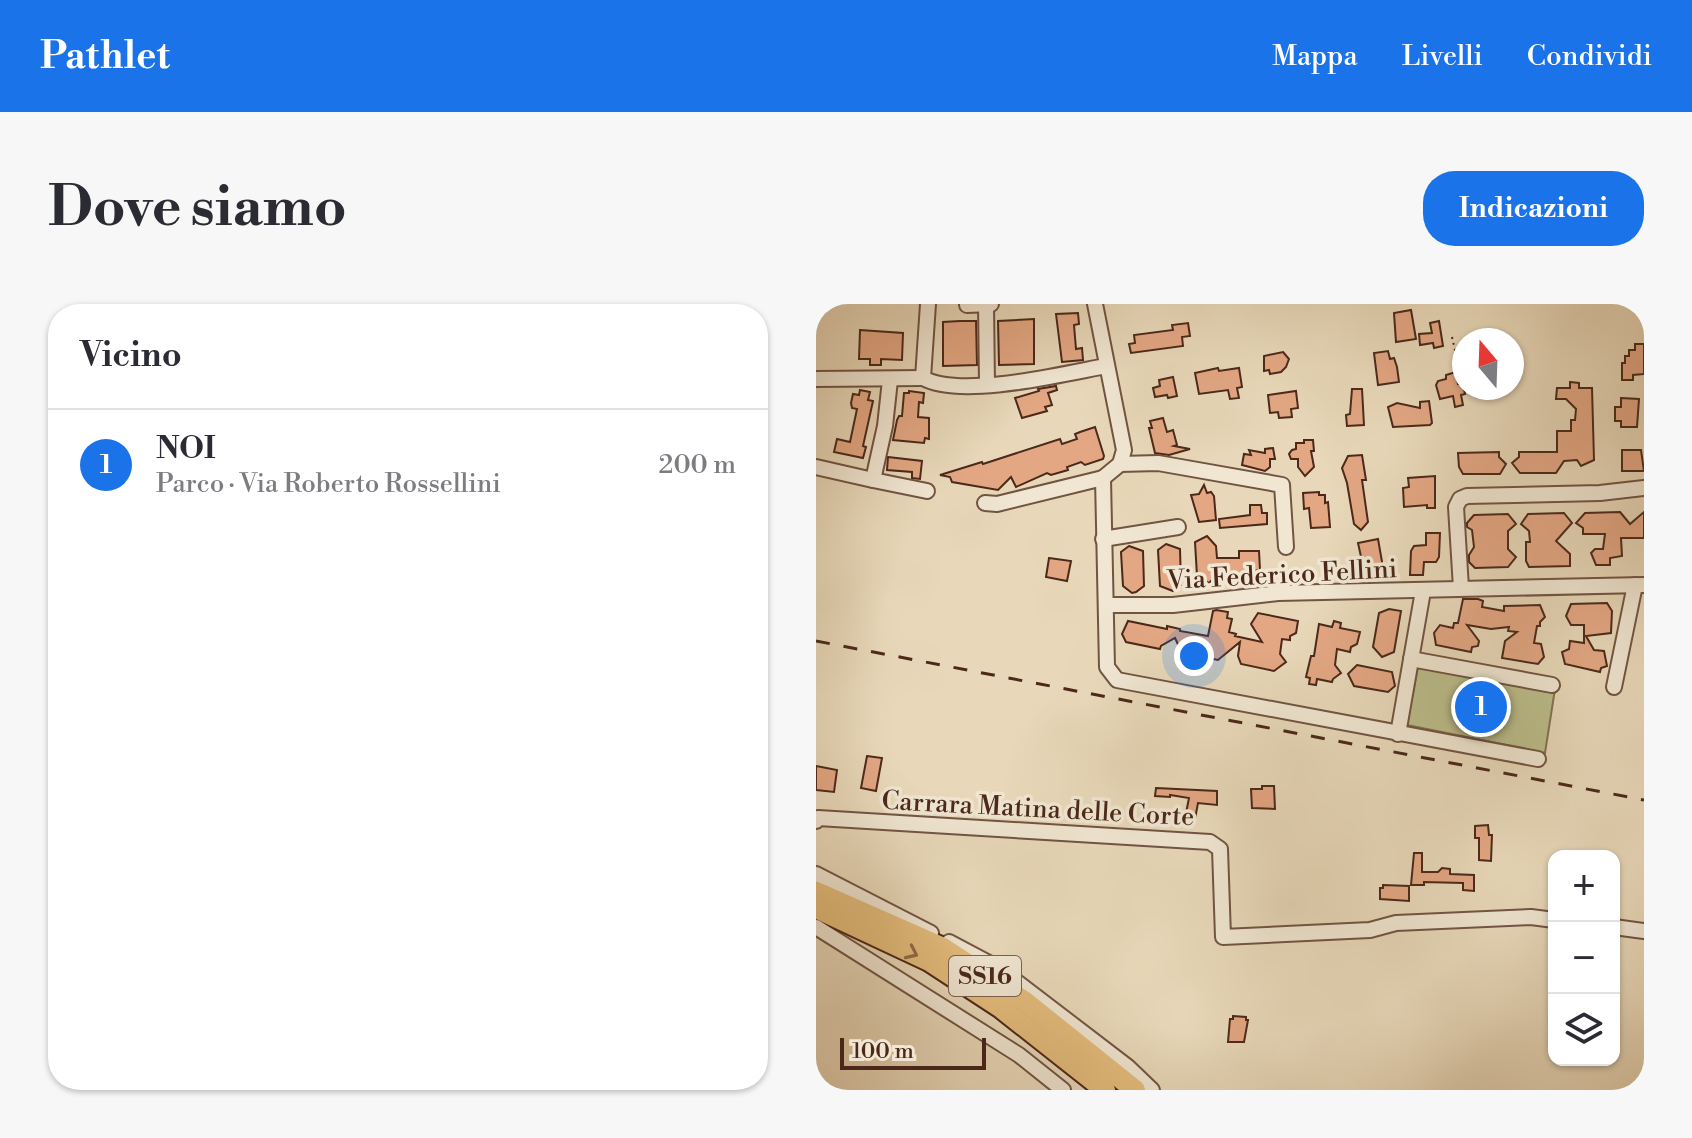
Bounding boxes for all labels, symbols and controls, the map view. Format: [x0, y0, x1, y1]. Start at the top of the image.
text: Pathlet [40, 33, 170, 80]
text: Mappa [1272, 39, 1358, 74]
text: Livelli [1402, 39, 1483, 74]
text: Condividi [1527, 39, 1652, 74]
button: Indicazioni [1423, 171, 1644, 246]
text: Dove siamo [48, 173, 347, 243]
north arrow [1452, 328, 1524, 400]
text: Vicino [80, 335, 182, 377]
text: NOI [156, 430, 216, 468]
text: 1 [100, 449, 112, 481]
text: 200 m [659, 449, 736, 481]
text: Parco · Via Roberto Rossellini [156, 468, 501, 500]
street label: Via Federico Fellini [1165, 553, 1398, 597]
your location [1174, 636, 1214, 676]
pin: 1 [1455, 677, 1507, 737]
street label: Carrara Matina delle Corte [881, 785, 1195, 833]
map controls [1548, 850, 1620, 1066]
button: + [1548, 850, 1620, 922]
button: − [1548, 922, 1620, 994]
one-way arrow [903, 943, 918, 959]
road number: SS16 [949, 956, 1021, 996]
button: layers [1548, 994, 1620, 1066]
scale bar [840, 1034, 986, 1070]
text: 100 m [852, 1038, 914, 1065]

